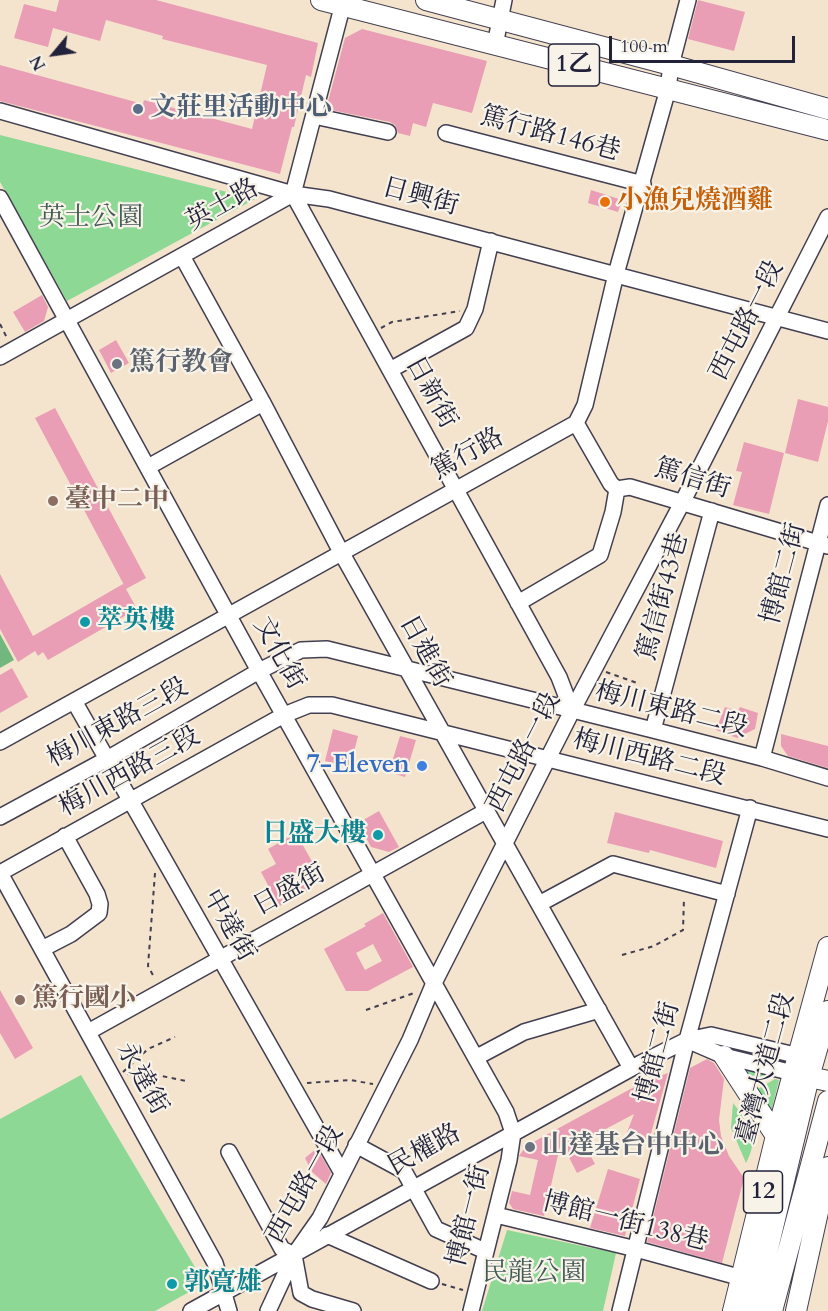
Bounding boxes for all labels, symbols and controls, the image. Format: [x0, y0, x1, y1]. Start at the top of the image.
north arrow [24, 24, 84, 84]
scale bar [612, 24, 798, 62]
text: 100 m [620, 34, 668, 59]
road number: 1乙 [548, 44, 600, 86]
text: N [25, 51, 51, 74]
place label: 文莊里活動中心 [150, 93, 332, 125]
street label: 篤行路146巷 [476, 101, 624, 169]
marker: 文莊里活動中心 [131, 102, 145, 116]
street label: 英士路 [181, 173, 265, 239]
street label: 日興街 [378, 173, 462, 223]
place label: 小漁兒燒酒雞 [617, 186, 773, 218]
marker: 小漁兒燒酒雞 [598, 195, 612, 209]
park label: 英士公園 [39, 203, 143, 235]
street label: 西屯路一段 [705, 256, 791, 386]
place label: 篤行教會 [129, 348, 233, 380]
street label: 日新街 [397, 351, 463, 435]
marker: 篤行教會 [110, 357, 124, 371]
street label: 篤行路 [426, 422, 510, 488]
street label: 篤信街 [650, 454, 734, 506]
place label: 臺中二中 [65, 485, 169, 517]
marker: 臺中二中 [46, 494, 60, 508]
street label: 博館二街 [756, 520, 814, 628]
street label: 篤信街43巷 [632, 530, 696, 664]
place label: 萃英樓 [97, 606, 175, 638]
street label: 日進街 [391, 610, 457, 694]
street label: 文化街 [245, 612, 311, 696]
marker: 萃英樓 [78, 615, 92, 629]
street label: 梅川東路三段 [42, 673, 194, 775]
street label: 梅川東路二段 [592, 677, 750, 745]
street label: 西屯路一段 [482, 688, 568, 818]
street label: 梅川西路三段 [54, 722, 206, 824]
street label: 梅川西路二段 [570, 725, 728, 793]
place label: 7-Eleven [307, 750, 410, 782]
marker: 7-Eleven [415, 759, 429, 773]
place label: 日盛大樓 [262, 819, 366, 851]
marker: 日盛大樓 [371, 828, 385, 842]
street label: 日盛街 [248, 858, 332, 924]
street label: 中達街 [195, 884, 261, 968]
place label: 篤行國小 [32, 984, 136, 1016]
street label: 臺灣大道二段 [732, 990, 802, 1148]
marker: 篤行國小 [13, 993, 27, 1007]
street label: 博館二街 [630, 999, 688, 1107]
street label: 永達街 [108, 1037, 174, 1121]
street label: 民權路 [383, 1118, 467, 1184]
street label: 西屯路一段 [261, 1121, 351, 1249]
place label: 山達基台中中心 [542, 1131, 724, 1163]
marker: 山達基台中中心 [523, 1140, 537, 1154]
street label: 博館一街 [442, 1162, 498, 1270]
road number: 12 [744, 1171, 783, 1213]
street label: 博館一街138巷 [539, 1187, 711, 1259]
park label: 民龍公園 [482, 1258, 586, 1290]
place label: 郭寬雄 [184, 1268, 262, 1300]
marker: 郭寬雄 [165, 1277, 179, 1291]

